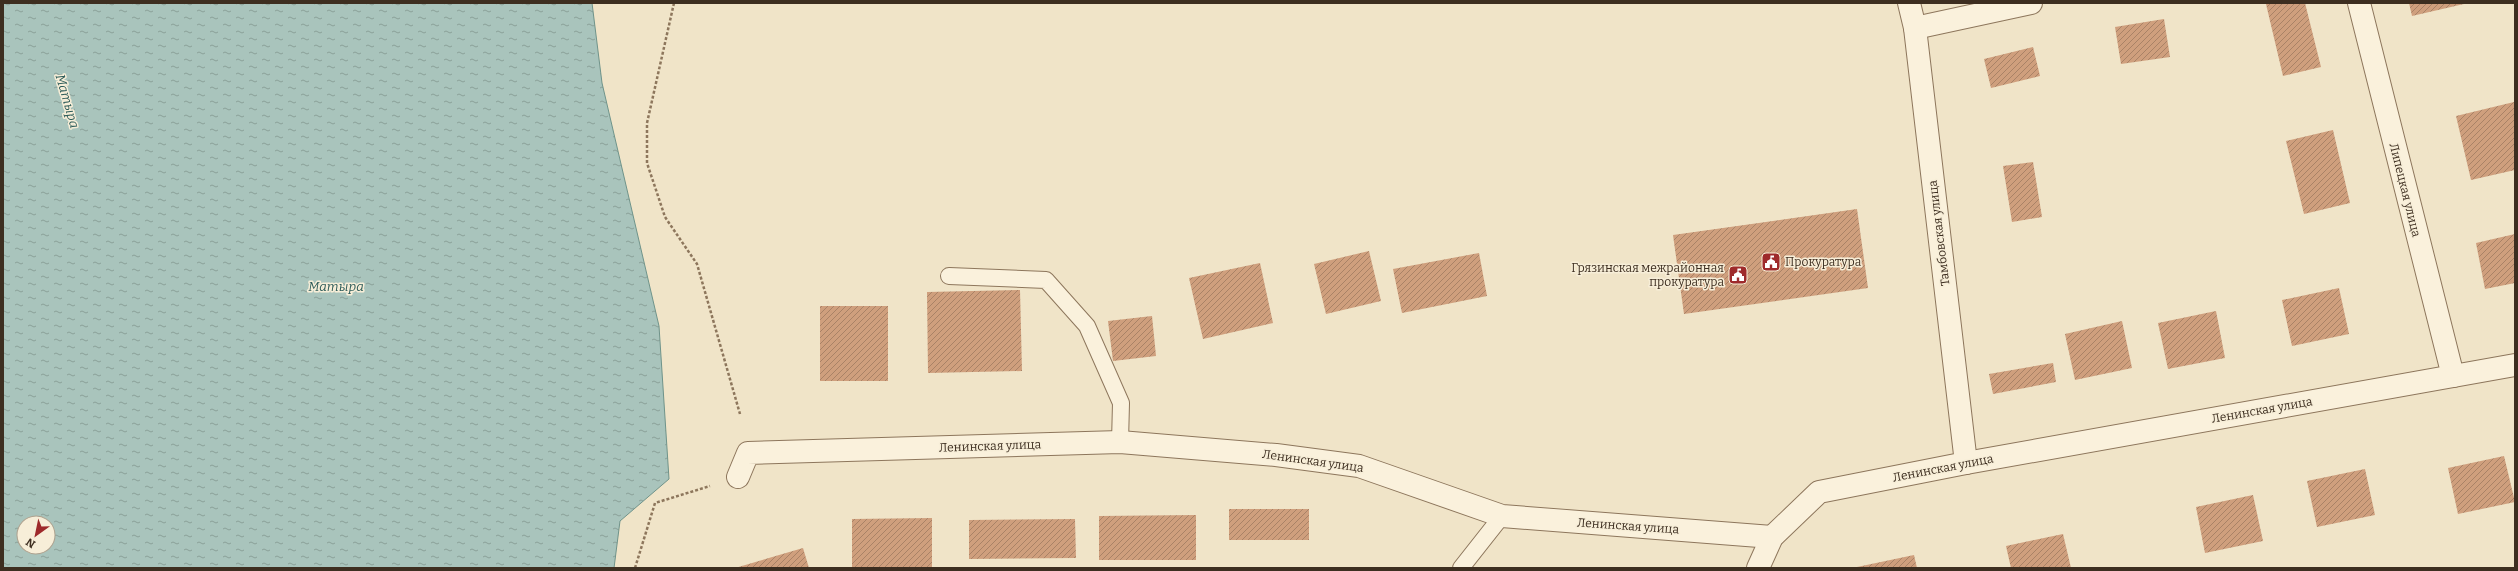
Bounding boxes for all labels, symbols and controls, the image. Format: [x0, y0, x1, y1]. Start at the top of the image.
water label: Матыра [53, 72, 82, 130]
street label: Липецкая улица [2387, 142, 2424, 239]
street label: Тамбовская улица [1926, 179, 1952, 287]
public building icon: Прокуратура [1760, 251, 1782, 273]
place label: Прокуратура [1785, 255, 1862, 269]
place label: Грязинская межрайонная прокуратура [1571, 261, 1724, 289]
public building icon: Грязинская межрайонная прокуратура [1727, 264, 1749, 286]
water label: Матыра [308, 279, 364, 294]
street label: Ленинская улица [2210, 394, 2314, 426]
street label: Ленинская улица [939, 437, 1042, 455]
street label: Ленинская улица [1261, 447, 1365, 475]
street label: Ленинская улица [1891, 451, 1995, 485]
north arrow [16, 515, 56, 555]
street label: Ленинская улица [1576, 515, 1680, 537]
text: N [23, 535, 38, 551]

